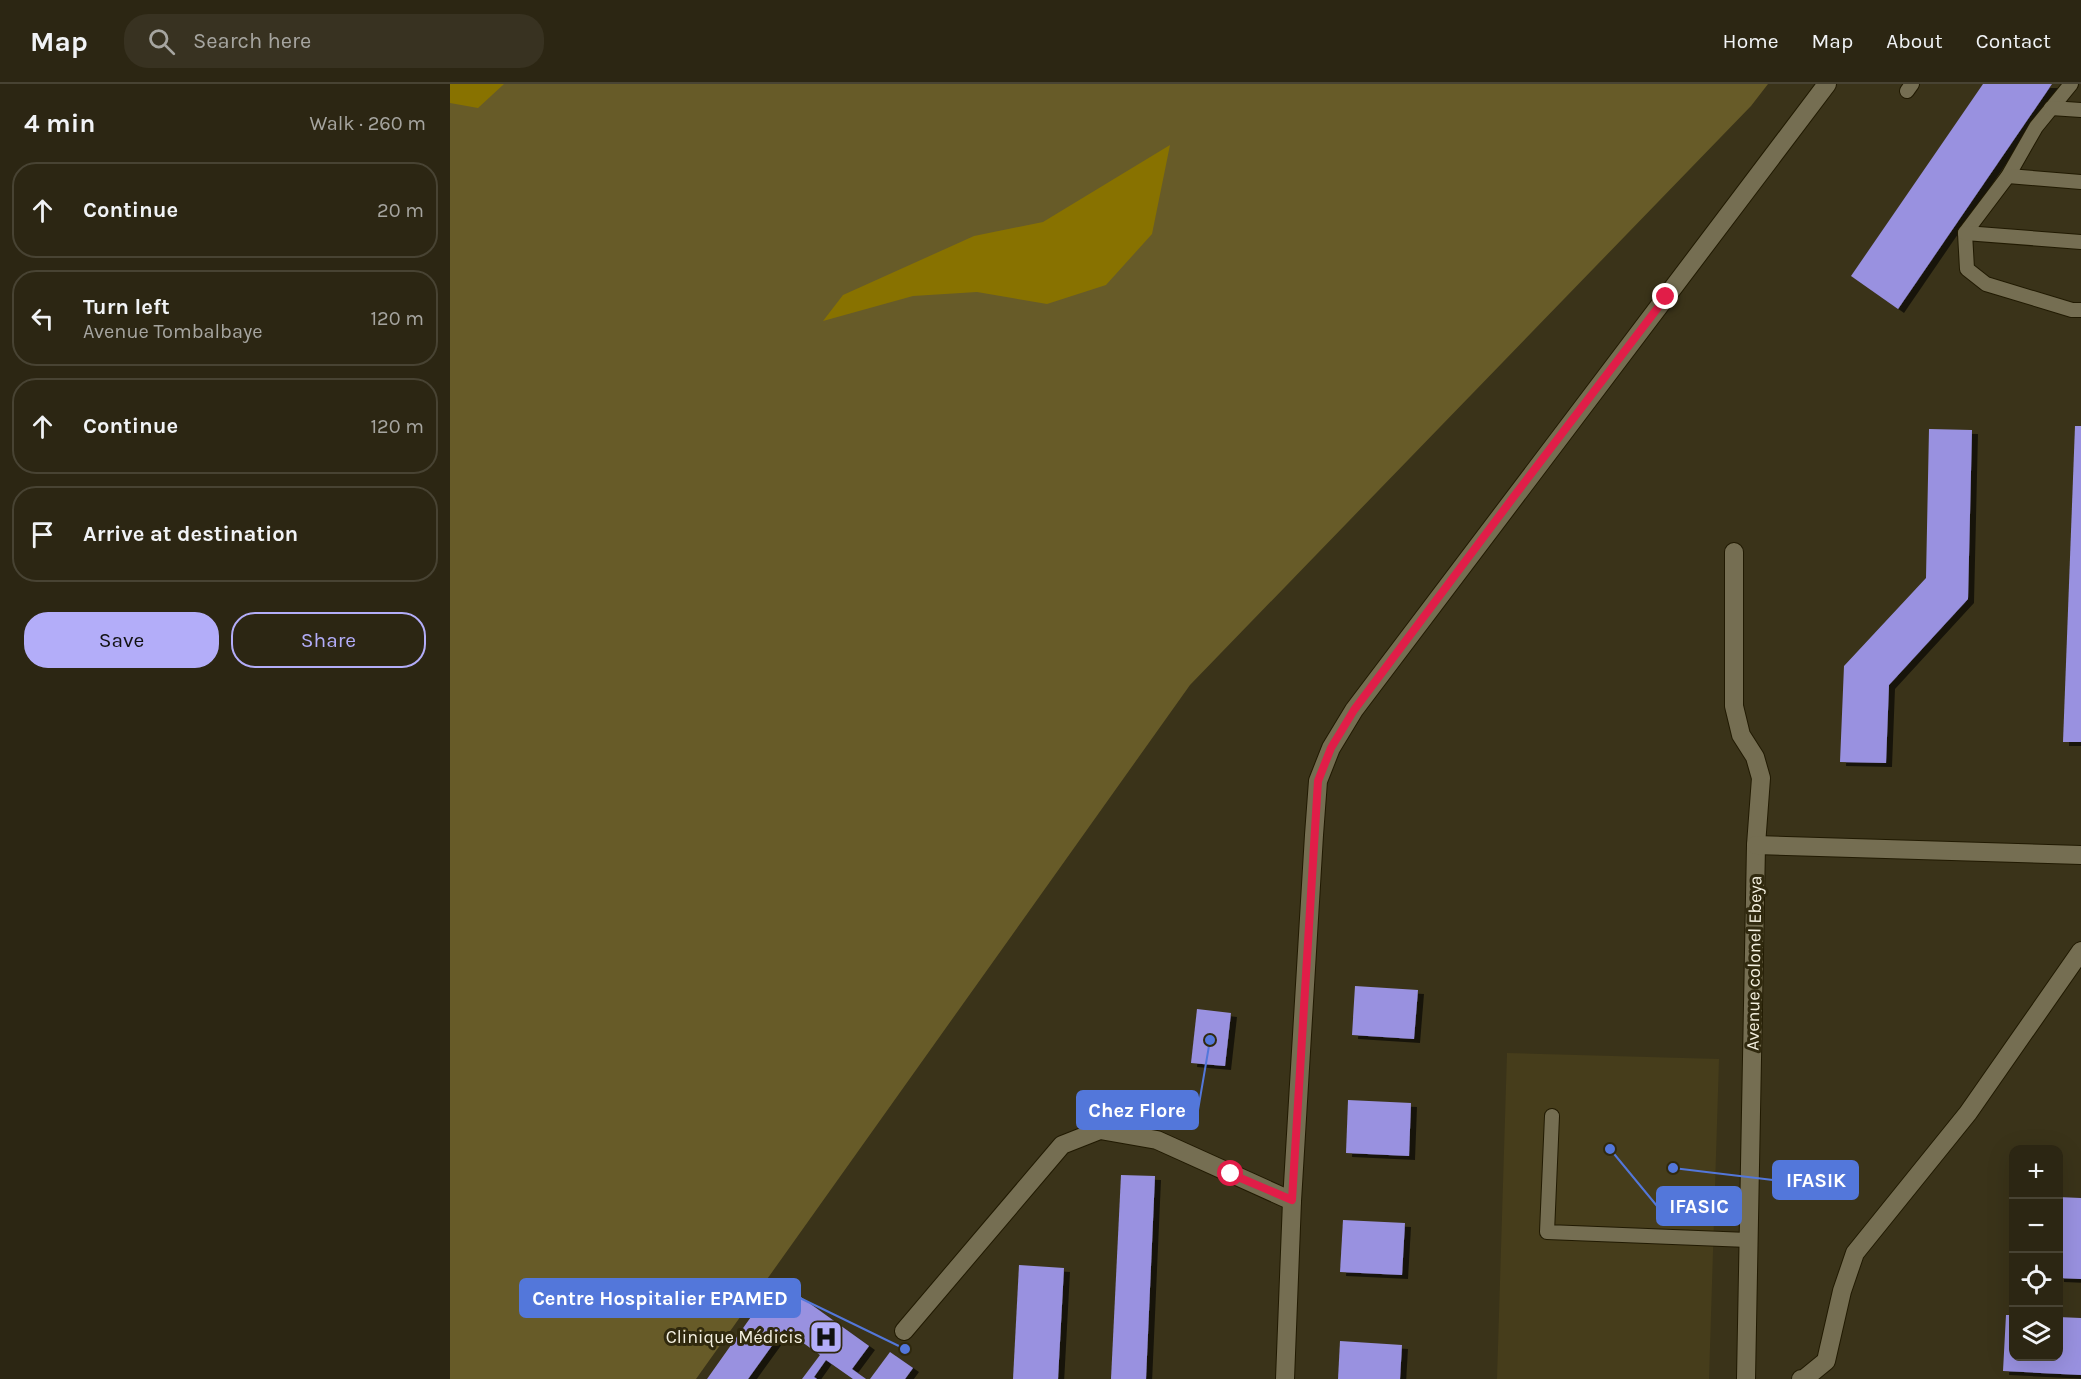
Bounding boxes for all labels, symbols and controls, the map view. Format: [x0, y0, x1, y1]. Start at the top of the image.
search box [124, 14, 544, 68]
text: Map [30, 25, 88, 58]
icon: search [145, 25, 178, 58]
text: Search here [193, 28, 311, 54]
text: Home [1723, 29, 1779, 53]
text: Map [1812, 29, 1853, 53]
text: About [1886, 29, 1943, 53]
text: Contact [1976, 29, 2051, 53]
text: 4 min [24, 108, 95, 139]
text: Walk · 260 m [309, 112, 426, 135]
icon: ahead [26, 194, 59, 227]
text: Continue [83, 197, 178, 223]
text: 20 m [377, 199, 424, 222]
route end [1652, 283, 1678, 309]
text: Turn left [83, 294, 170, 320]
icon: left [26, 302, 59, 335]
text: 120 m [370, 307, 424, 330]
text: Avenue Tombalbaye [83, 320, 263, 343]
icon: ahead [26, 410, 59, 443]
text: Continue [83, 413, 178, 439]
text: 120 m [370, 415, 424, 438]
icon: arrive [26, 518, 59, 551]
text: Arrive at destination [83, 521, 298, 547]
button: Save [24, 612, 219, 668]
button: Share [231, 612, 426, 668]
street label: Avenue colonel Ebeya [1741, 875, 1767, 1051]
callout: Chez Flore [1077, 1091, 1198, 1129]
text: Chez Flore [1088, 1099, 1186, 1122]
map controls [2009, 1145, 2063, 1361]
button: + [2009, 1145, 2063, 1199]
route start [1217, 1160, 1243, 1186]
callout: IFASIK [1773, 1161, 1858, 1199]
text: IFASIK [1786, 1169, 1846, 1192]
callout: IFASIC [1657, 1187, 1741, 1225]
text: IFASIC [1669, 1195, 1729, 1218]
button: − [2009, 1199, 2063, 1253]
button: locate [2009, 1253, 2063, 1307]
callout: Centre Hospitalier EPAMED [520, 1279, 800, 1317]
text: Centre Hospitalier EPAMED [532, 1287, 788, 1310]
button: layers [2009, 1307, 2063, 1361]
hospital icon: Clinique Médicis [808, 1319, 844, 1355]
place label: Clinique Médicis [666, 1326, 803, 1348]

